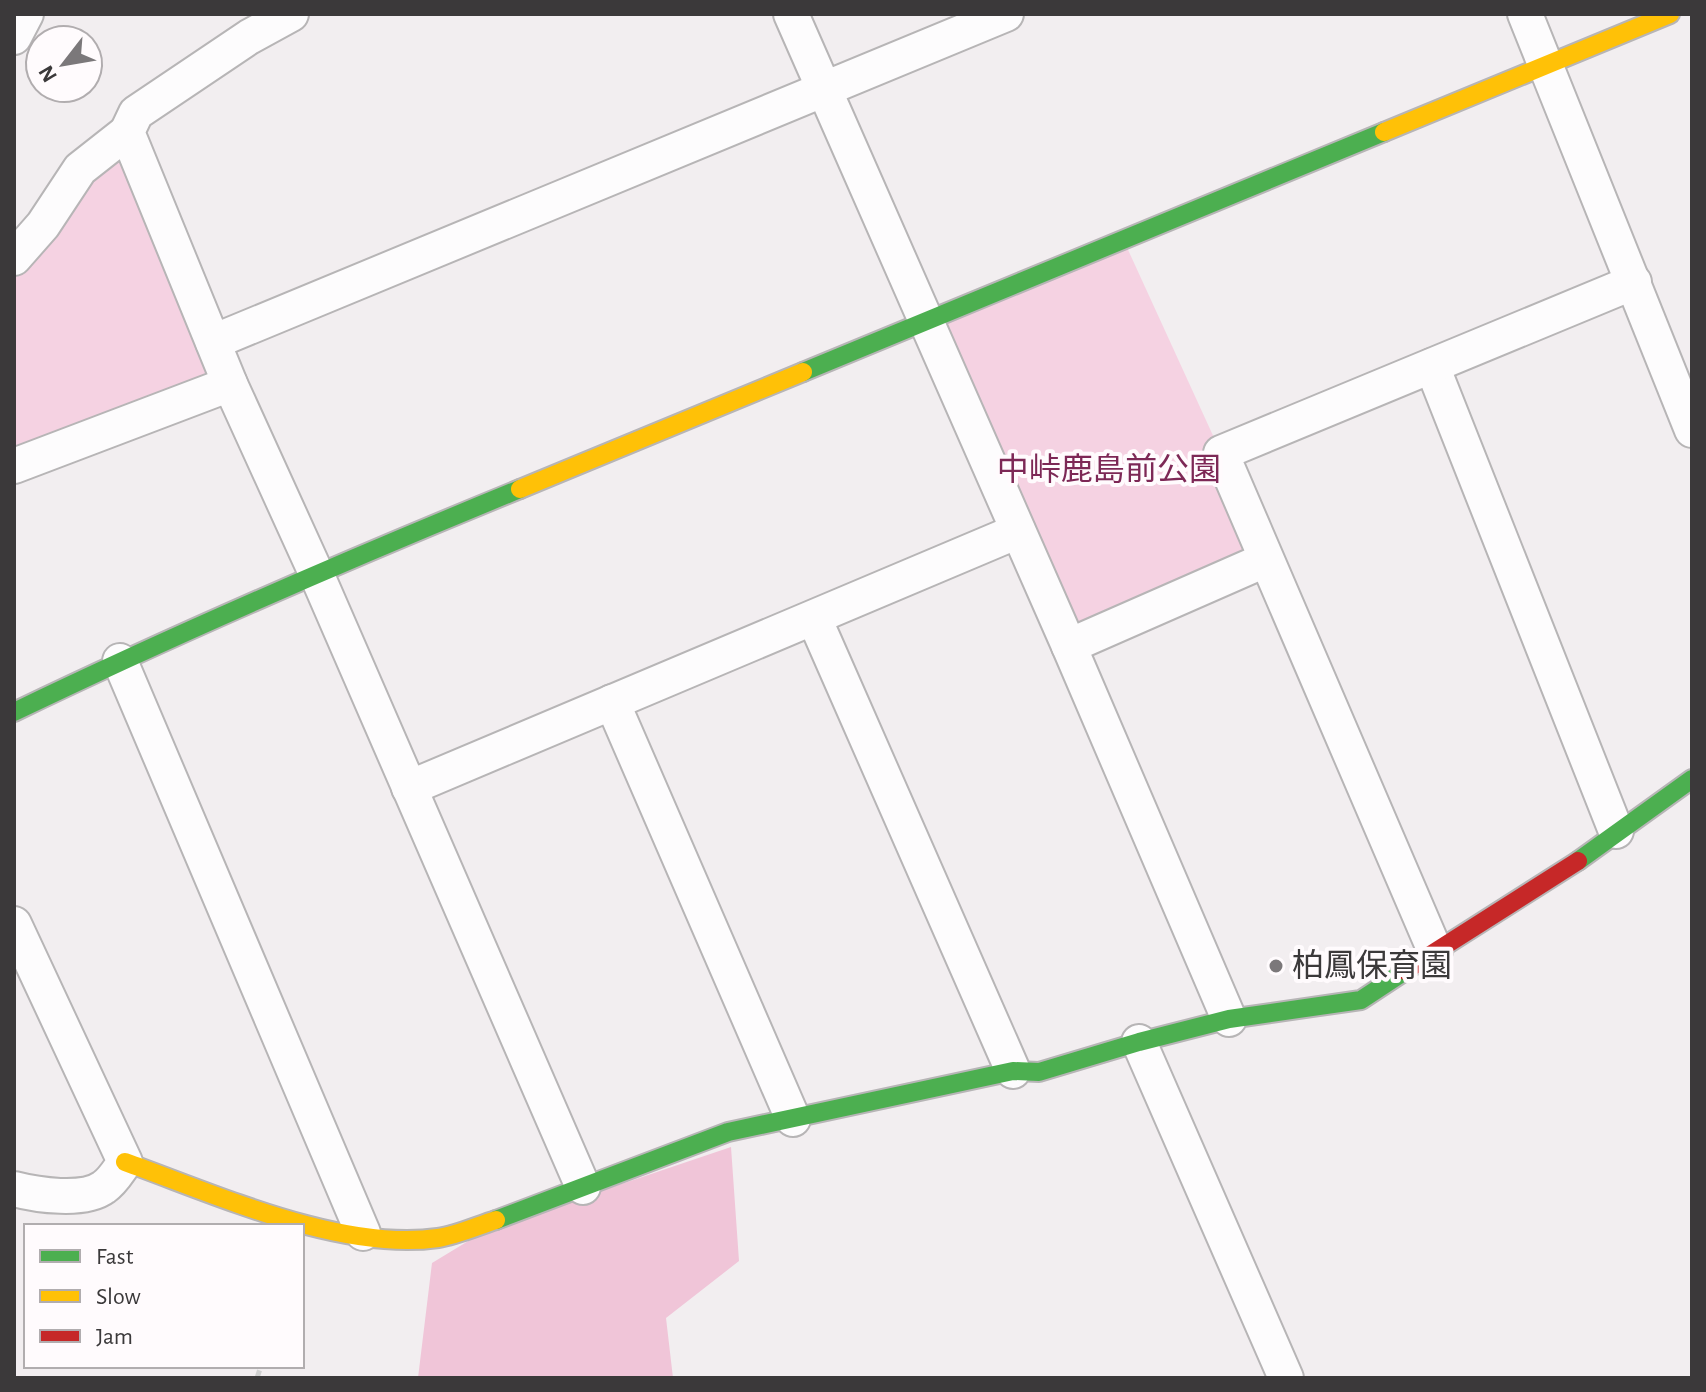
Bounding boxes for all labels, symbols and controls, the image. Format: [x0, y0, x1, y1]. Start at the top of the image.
north arrow [24, 24, 104, 104]
text: N [34, 62, 61, 86]
park label: 中峠鹿島前公園 [997, 452, 1221, 486]
place label: 柏鳳保育園 [1292, 948, 1452, 982]
marker: 柏鳳保育園 [1267, 957, 1285, 975]
legend [24, 1224, 304, 1368]
text: Fast [96, 1245, 134, 1269]
text: Slow [96, 1285, 141, 1309]
text: Jam [96, 1325, 133, 1349]

